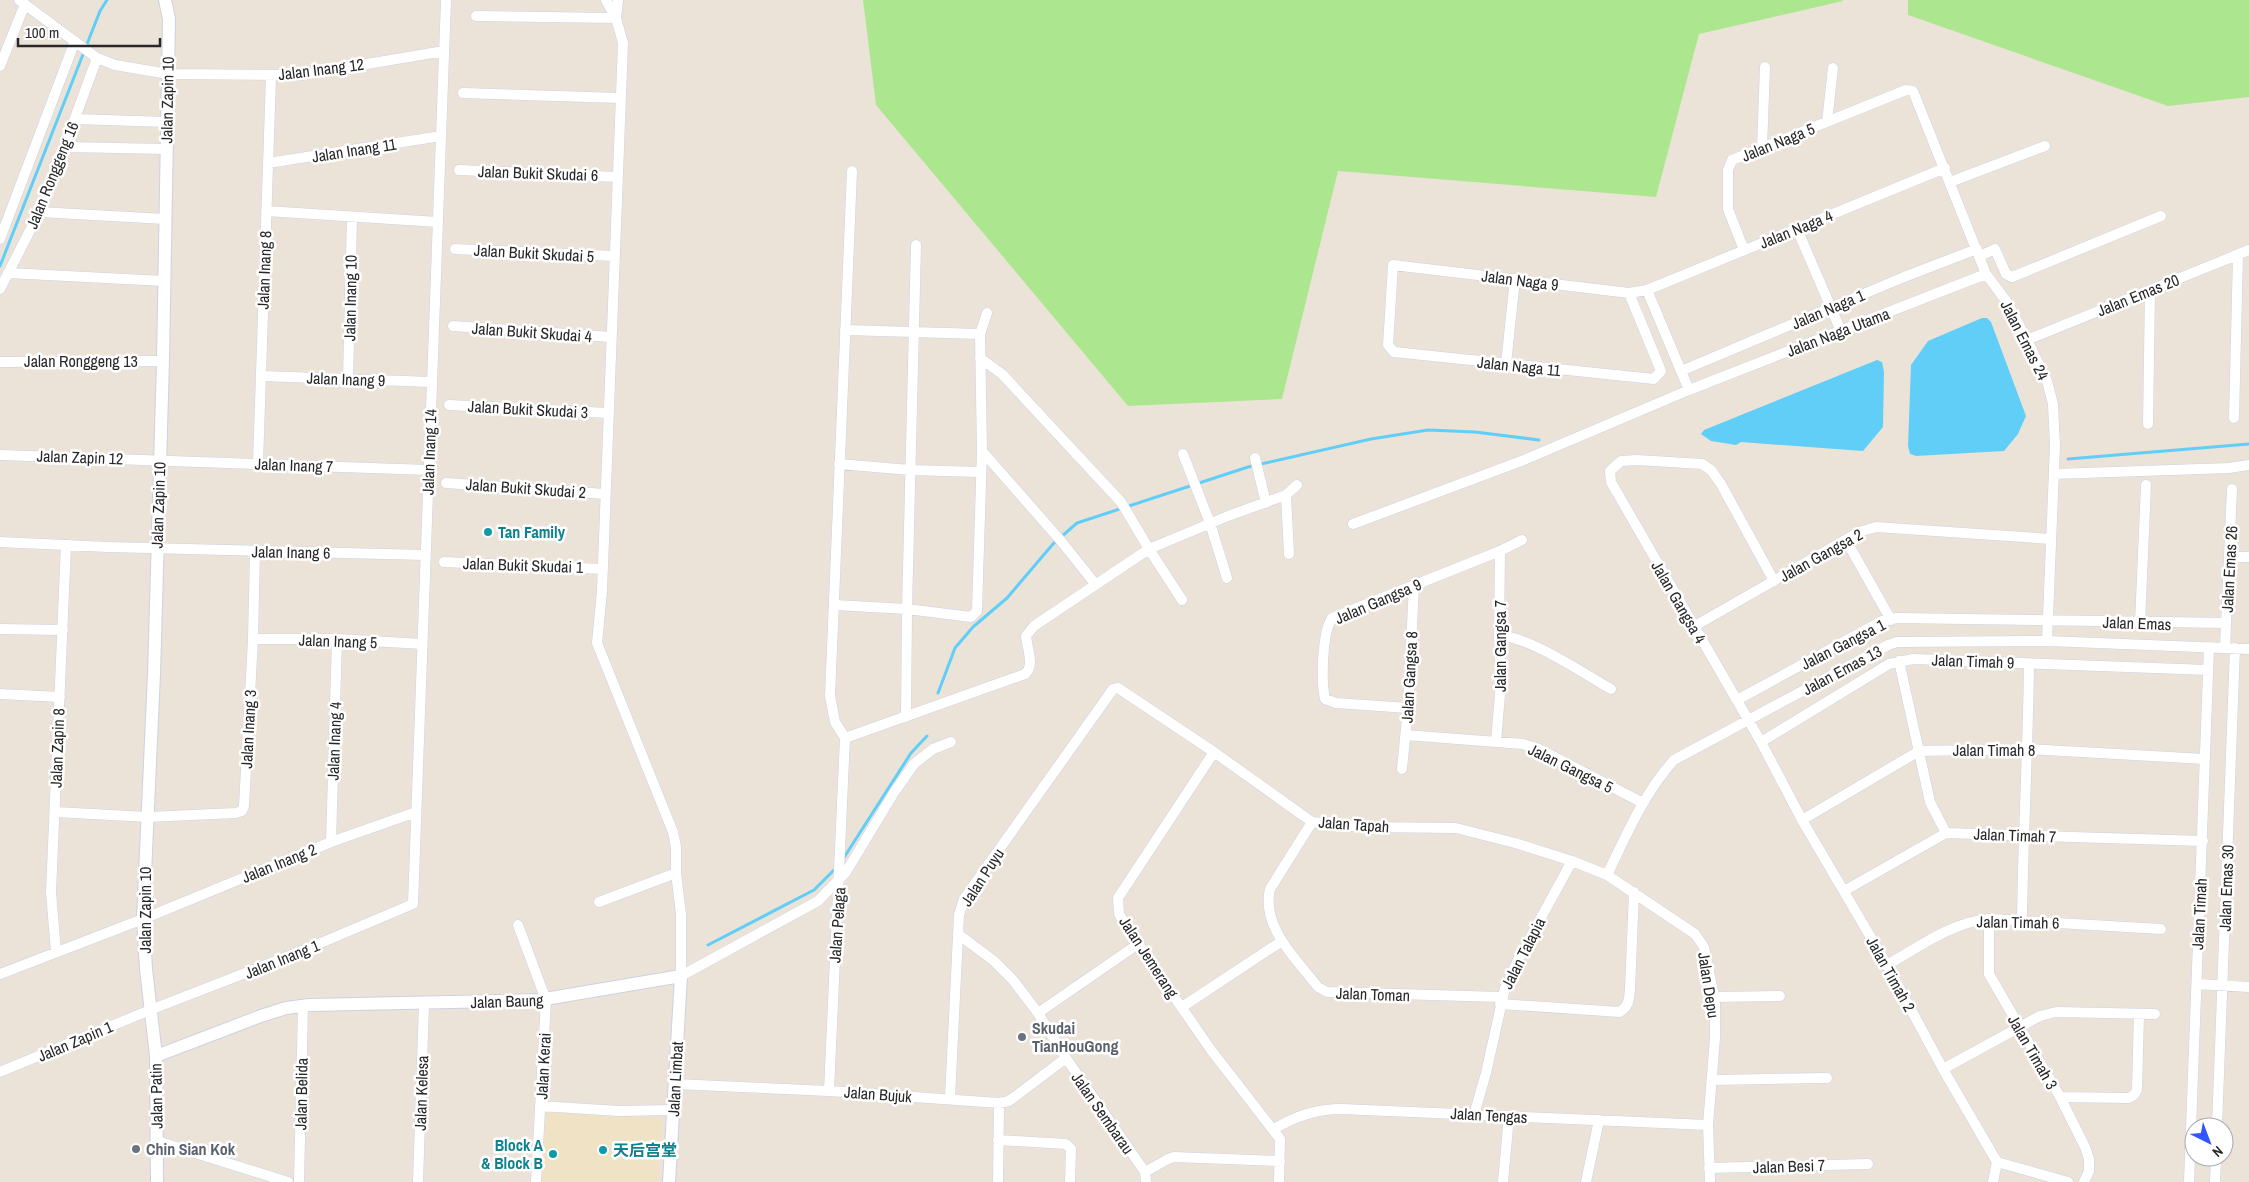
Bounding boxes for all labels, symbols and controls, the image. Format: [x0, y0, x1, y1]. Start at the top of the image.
scale bar [18, 15, 160, 47]
text: 100 m [25, 22, 59, 43]
street label: Jalan Inang 12 [277, 53, 365, 85]
street label: Jalan Zapin 10 [155, 56, 179, 144]
street label: Jalan Naga 5 [1738, 117, 1818, 167]
street label: Jalan Ronggeng 16 [20, 118, 84, 232]
street label: Jalan Inang 11 [310, 132, 398, 168]
street label: Jalan Bukit Skudai 6 [477, 160, 599, 186]
street label: Jalan Naga 4 [1756, 204, 1836, 254]
street label: Jalan Inang 8 [252, 230, 276, 310]
street label: Jalan Bukit Skudai 5 [473, 239, 595, 267]
street label: Jalan Inang 10 [338, 255, 362, 341]
street label: Jalan Naga 9 [1480, 264, 1560, 296]
street label: Jalan Emas 20 [2094, 269, 2182, 321]
street label: Jalan Naga 1 [1788, 283, 1869, 334]
street label: Jalan Emas 24 [1995, 296, 2055, 384]
street label: Jalan Naga Utama [1783, 302, 1893, 362]
street label: Jalan Bukit Skudai 4 [471, 317, 593, 347]
street label: Jalan Ronggeng 13 [24, 350, 138, 372]
street label: Jalan Naga 11 [1476, 351, 1562, 381]
street label: Jalan Inang 9 [306, 367, 386, 391]
street label: Jalan Bukit Skudai 3 [467, 395, 589, 423]
street label: Jalan Inang 14 [417, 409, 441, 495]
street label: Jalan Zapin 12 [36, 444, 124, 470]
street label: Jalan Inang 7 [254, 453, 334, 477]
street label: Jalan Zapin 10 [145, 461, 171, 549]
street label: Jalan Bukit Skudai 2 [465, 473, 587, 503]
place label: Tan Family [498, 521, 566, 543]
street label: Jalan Gangsa 2 [1775, 523, 1867, 587]
street label: Jalan Emas 26 [2216, 525, 2242, 613]
marker: Tan Family [482, 526, 494, 538]
street label: Jalan Inang 6 [251, 540, 331, 564]
street label: Jalan Bukit Skudai 1 [462, 552, 584, 578]
street label: Jalan Gangsa 4 [1646, 557, 1712, 647]
street label: Jalan Gangsa 9 [1331, 573, 1425, 629]
street label: Jalan Gangsa 7 [1489, 600, 1511, 692]
street label: Jalan Emas [2102, 611, 2172, 635]
street label: Jalan Gangsa 1 [1797, 613, 1890, 675]
street label: Jalan Inang 5 [298, 629, 378, 653]
street label: Jalan Gangsa 8 [1396, 631, 1422, 723]
street label: Jalan Emas 13 [1799, 640, 1885, 700]
street label: Jalan Timah 9 [1931, 649, 2015, 673]
street label: Jalan Inang 3 [235, 689, 261, 769]
street label: Jalan Inang 4 [322, 701, 346, 781]
street label: Jalan Zapin 8 [45, 708, 69, 788]
street label: Jalan Gangsa 5 [1525, 738, 1617, 798]
street label: Jalan Timah 8 [1953, 739, 2035, 761]
street label: Jalan Tapah [1318, 811, 1390, 837]
street label: Jalan Timah 7 [1973, 823, 2057, 847]
street label: Jalan Inang 2 [238, 838, 320, 888]
street label: Jalan Puyu [955, 844, 1009, 910]
street label: Jalan Emas 30 [2213, 844, 2239, 932]
street label: Jalan Zapin 10 [134, 867, 156, 953]
street label: Jalan Timah [2186, 878, 2212, 950]
street label: Jalan Pelaga [823, 886, 851, 964]
street label: Jalan Timah 6 [1977, 910, 2059, 934]
street label: Jalan Jemerang [1114, 912, 1184, 1003]
street label: Jalan Talapia [1496, 913, 1551, 992]
street label: Jalan Timah 2 [1861, 933, 1921, 1015]
street label: Jalan Inang 1 [241, 934, 323, 984]
street label: Jalan Depu [1693, 951, 1725, 1019]
street label: Jalan Toman [1336, 982, 1410, 1006]
street label: Jalan Baung [470, 989, 545, 1013]
street label: Jalan Timah 3 [2003, 1011, 2063, 1093]
street label: Jalan Zapin 1 [34, 1015, 117, 1067]
place label: Skudai TianHouGong [1032, 1017, 1119, 1057]
marker: Skudai TianHouGong [1016, 1031, 1028, 1043]
street label: Jalan Kerai [530, 1032, 556, 1100]
street label: Jalan Limbat [662, 1041, 688, 1117]
street label: Jalan Kelesa [409, 1054, 433, 1131]
street label: Jalan Belida [289, 1057, 313, 1130]
street label: Jalan Patin [144, 1063, 168, 1129]
street label: Jalan Sembarau [1067, 1068, 1139, 1158]
street label: Jalan Bujuk [843, 1081, 913, 1107]
street label: Jalan Tengas [1450, 1102, 1528, 1128]
north arrow [2184, 1117, 2234, 1167]
place label: Block A & Block B [481, 1134, 544, 1174]
place label: Chin Sian Kok [146, 1138, 236, 1160]
place label: 天后宫堂 [613, 1139, 677, 1161]
text: N [2209, 1142, 2227, 1161]
marker: Chin Sian Kok [130, 1143, 142, 1155]
marker: 天后宫堂 [597, 1144, 609, 1156]
marker: Block A & Block B [547, 1148, 559, 1160]
street label: Jalan Besi 7 [1753, 1154, 1825, 1178]

